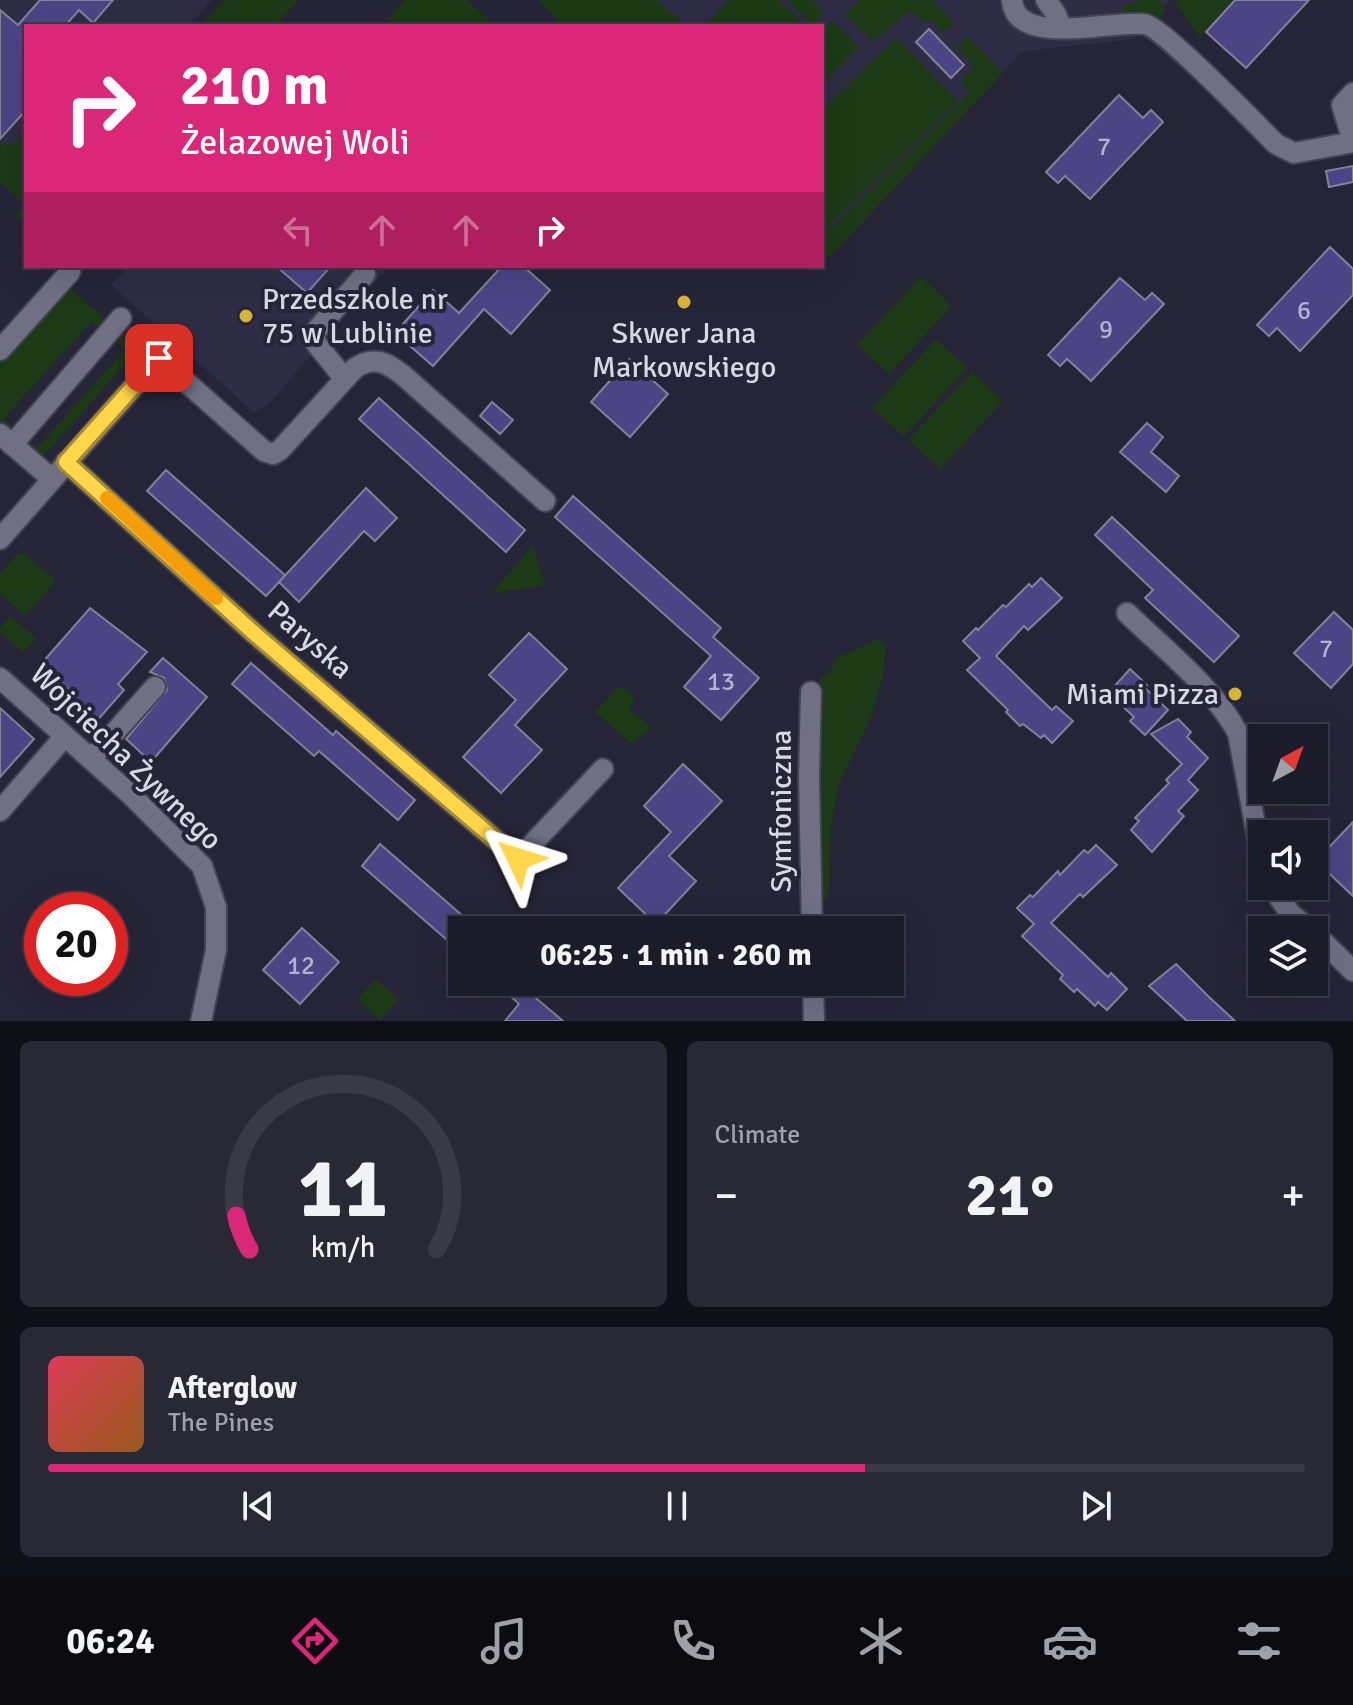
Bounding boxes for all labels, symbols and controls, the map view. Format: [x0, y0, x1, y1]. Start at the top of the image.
text: 210 m [180, 51, 328, 120]
icon: right [48, 56, 152, 160]
text: Żelazowej Woli [180, 120, 410, 165]
house number: 7 [1097, 131, 1111, 163]
icon: left [276, 208, 320, 252]
icon: ahead [360, 208, 404, 252]
icon: ahead [444, 208, 488, 252]
icon: right [528, 208, 572, 252]
place label: Przedszkole nr 75 w Lublinie [262, 281, 448, 352]
marker: Skwer Jana Markowskiego [675, 293, 693, 311]
house number: 6 [1297, 295, 1311, 327]
marker: Przedszkole nr 75 w Lublinie [237, 307, 255, 325]
house number: 9 [1099, 314, 1113, 346]
place label: Skwer Jana Markowskiego [592, 315, 776, 386]
pin [125, 324, 193, 392]
icon: arrive [137, 336, 181, 380]
street label: Paryska [260, 593, 360, 687]
house number: 7 [1319, 633, 1333, 665]
street label: Wojciecha Żywnego [22, 656, 230, 858]
house number: 13 [707, 666, 735, 698]
place label: Miami Pizza [1066, 676, 1219, 713]
marker: Miami Pizza [1226, 685, 1244, 703]
north arrow [1248, 724, 1328, 804]
map controls [1248, 724, 1328, 996]
street label: Symfoniczna [763, 730, 800, 892]
position arrow [476, 817, 560, 901]
button: sound [1248, 820, 1328, 900]
speed limit sign: 20 [24, 892, 128, 996]
button: layers [1248, 916, 1328, 996]
text: 06:25 · 1 min · 260 m [540, 937, 812, 974]
house number: 12 [287, 950, 315, 982]
text: Climate [715, 1119, 800, 1151]
text: 11 [298, 1138, 388, 1240]
text: 21° [965, 1159, 1054, 1233]
text: − [715, 1169, 738, 1223]
text: + [1281, 1169, 1305, 1223]
text: km/h [311, 1230, 376, 1265]
text: Afterglow [168, 1370, 297, 1407]
text: The Pines [168, 1407, 274, 1439]
icon: previous [236, 1484, 280, 1528]
icon: pause [655, 1484, 699, 1528]
icon: next [1074, 1484, 1118, 1528]
icon: directions [287, 1613, 343, 1669]
icon: music [476, 1613, 532, 1669]
icon: phone [665, 1613, 721, 1669]
icon: climate [853, 1613, 909, 1669]
icon: car [1042, 1613, 1098, 1669]
icon: filters [1231, 1613, 1287, 1669]
text: 06:24 [66, 1619, 155, 1664]

